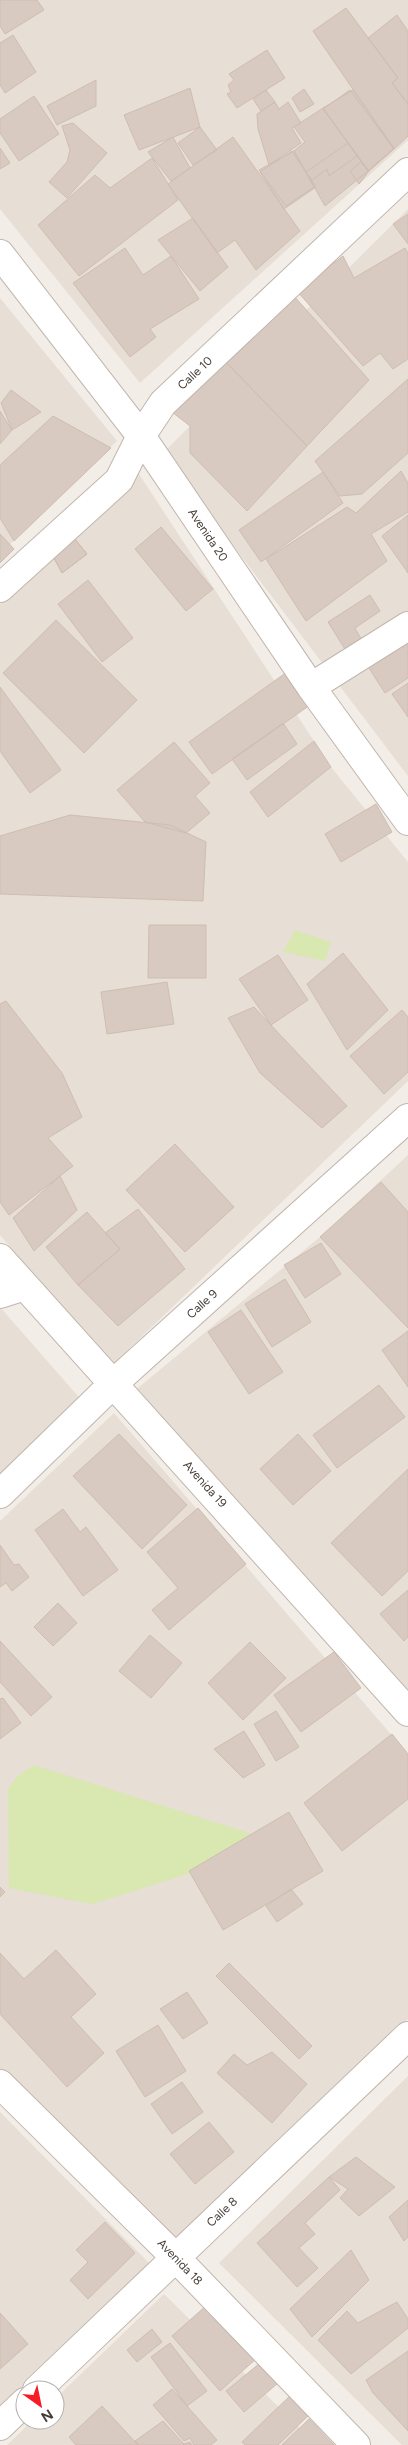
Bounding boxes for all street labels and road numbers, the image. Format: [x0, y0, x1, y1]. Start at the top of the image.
street label: Calle 10 [175, 353, 215, 393]
street label: Avenida 20 [185, 506, 231, 564]
street label: Calle 9 [184, 1286, 220, 1321]
street label: Avenida 19 [180, 1458, 230, 1510]
street label: Calle 8 [204, 2194, 240, 2230]
street label: Avenida 18 [155, 2236, 205, 2288]

